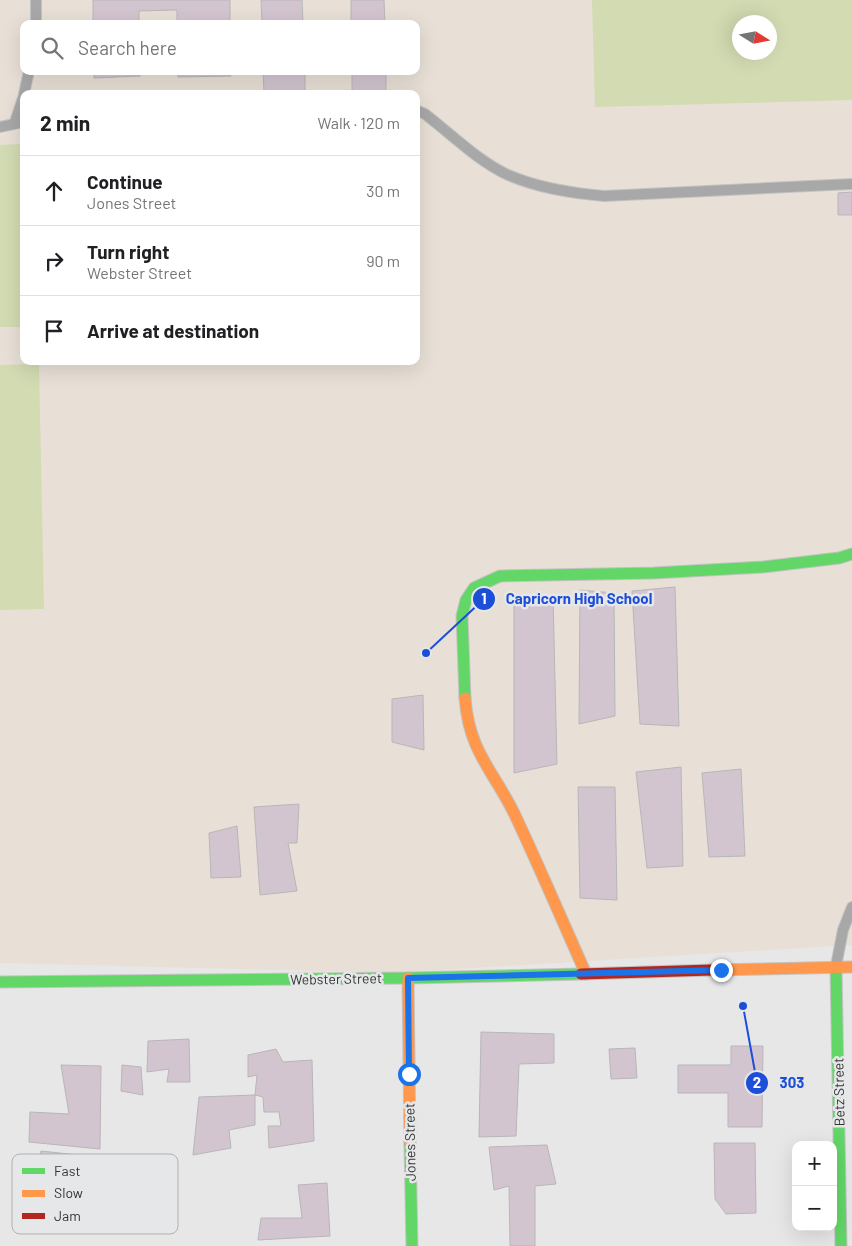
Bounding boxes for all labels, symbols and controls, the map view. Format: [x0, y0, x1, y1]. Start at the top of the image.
north arrow [732, 15, 777, 60]
search box [20, 20, 420, 75]
icon: search [38, 34, 66, 62]
text: Search here [78, 36, 177, 59]
text: 2 min [40, 110, 90, 135]
text: Walk · 120 m [317, 113, 400, 132]
text: Continue [87, 170, 163, 193]
icon: ahead [40, 177, 68, 205]
text: 30 m [366, 181, 400, 200]
text: Jones Street [87, 193, 176, 212]
text: Turn right [87, 240, 169, 263]
icon: right [40, 247, 68, 275]
text: 90 m [366, 251, 400, 270]
text: Webster Street [87, 263, 192, 282]
icon: arrive [40, 317, 68, 345]
text: Arrive at destination [87, 319, 259, 342]
callout: Capricorn High School [471, 584, 663, 614]
text: 1 [481, 589, 487, 607]
text: Capricorn High School [506, 589, 652, 607]
route end [710, 959, 733, 982]
street label: Webster Street [290, 969, 382, 988]
street label: Betz Street [829, 1058, 848, 1126]
route start [398, 1063, 421, 1086]
callout: 303 [745, 1068, 815, 1098]
text: 2 [753, 1073, 761, 1091]
text: 303 [780, 1073, 804, 1091]
street label: Jones Street [400, 1103, 419, 1181]
map controls [792, 1141, 837, 1231]
button: + [792, 1141, 837, 1186]
legend [12, 1154, 178, 1234]
text: Fast [54, 1162, 80, 1179]
text: Slow [54, 1184, 83, 1201]
button: − [792, 1186, 837, 1231]
text: Jam [54, 1207, 81, 1224]

